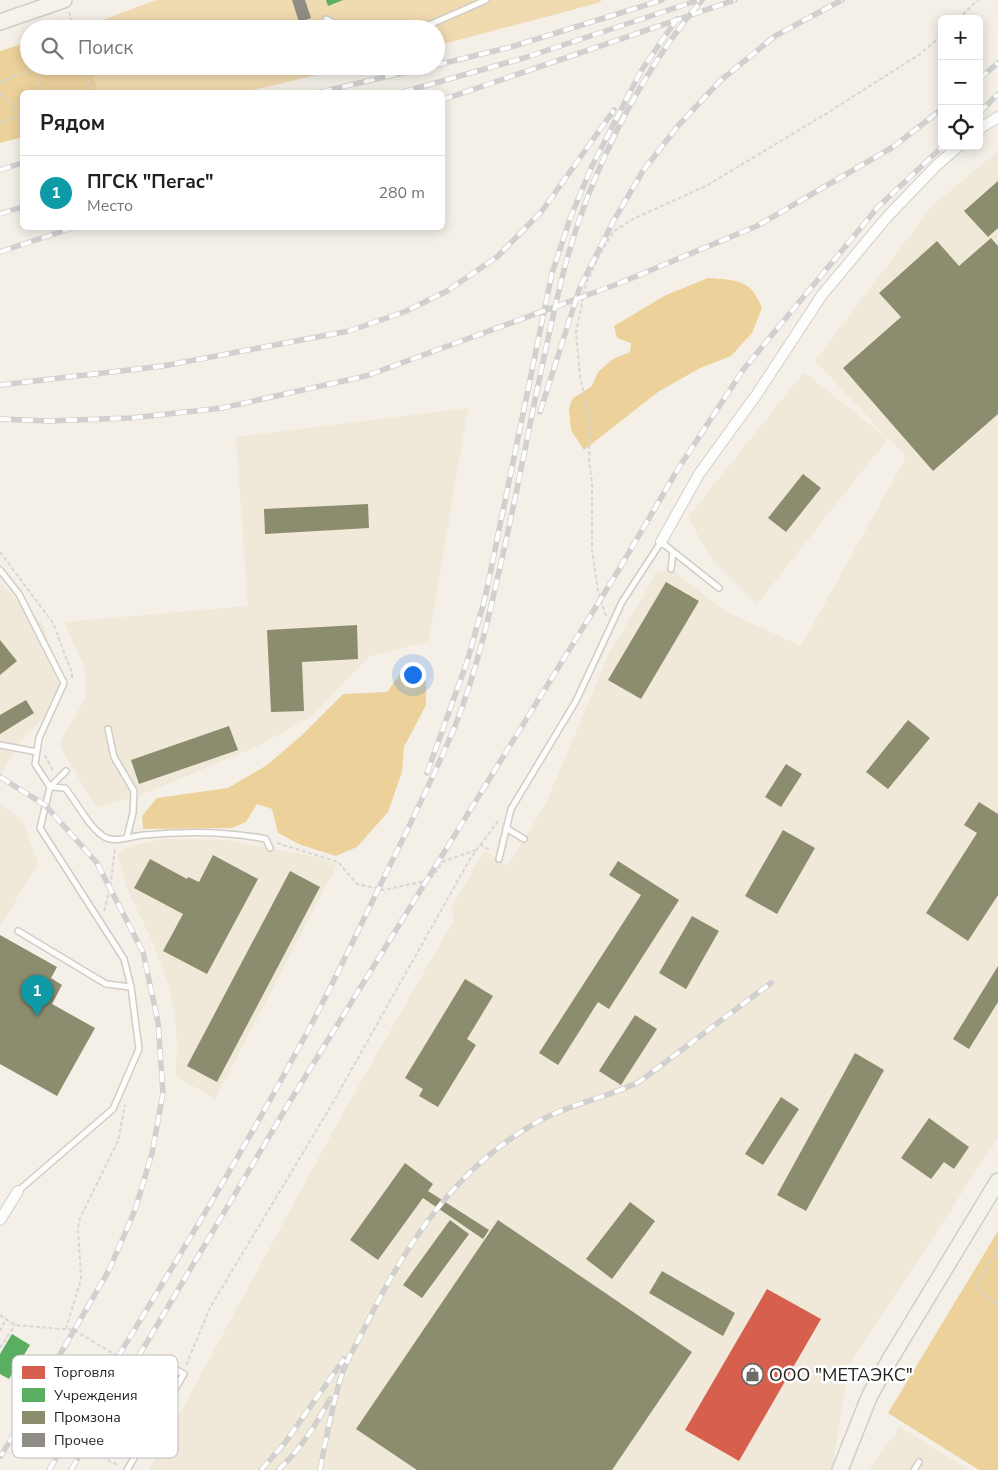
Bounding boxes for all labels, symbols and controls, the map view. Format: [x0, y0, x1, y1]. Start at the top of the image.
map controls [938, 15, 983, 150]
button: + [938, 15, 983, 60]
search box [20, 20, 445, 75]
icon: search [38, 34, 66, 62]
text: Поиск [78, 35, 133, 61]
button: − [938, 60, 983, 105]
button: locate [938, 105, 983, 150]
text: Рядом [40, 109, 105, 137]
text: ПГСК "Пегас" [87, 169, 214, 195]
text: 1 [51, 182, 61, 204]
text: 280 m [378, 182, 425, 204]
text: Место [87, 195, 133, 217]
your location [400, 662, 426, 688]
pin: 1 [21, 975, 53, 1016]
legend [12, 1355, 178, 1458]
text: Торговля [54, 1363, 115, 1382]
shop icon: ООО "МЕТАЭКС" [741, 1363, 765, 1387]
place label: ООО "МЕТАЭКС" [769, 1363, 913, 1387]
text: Учреждения [53, 1386, 137, 1405]
text: Промзона [54, 1408, 121, 1427]
text: Прочее [54, 1431, 104, 1450]

